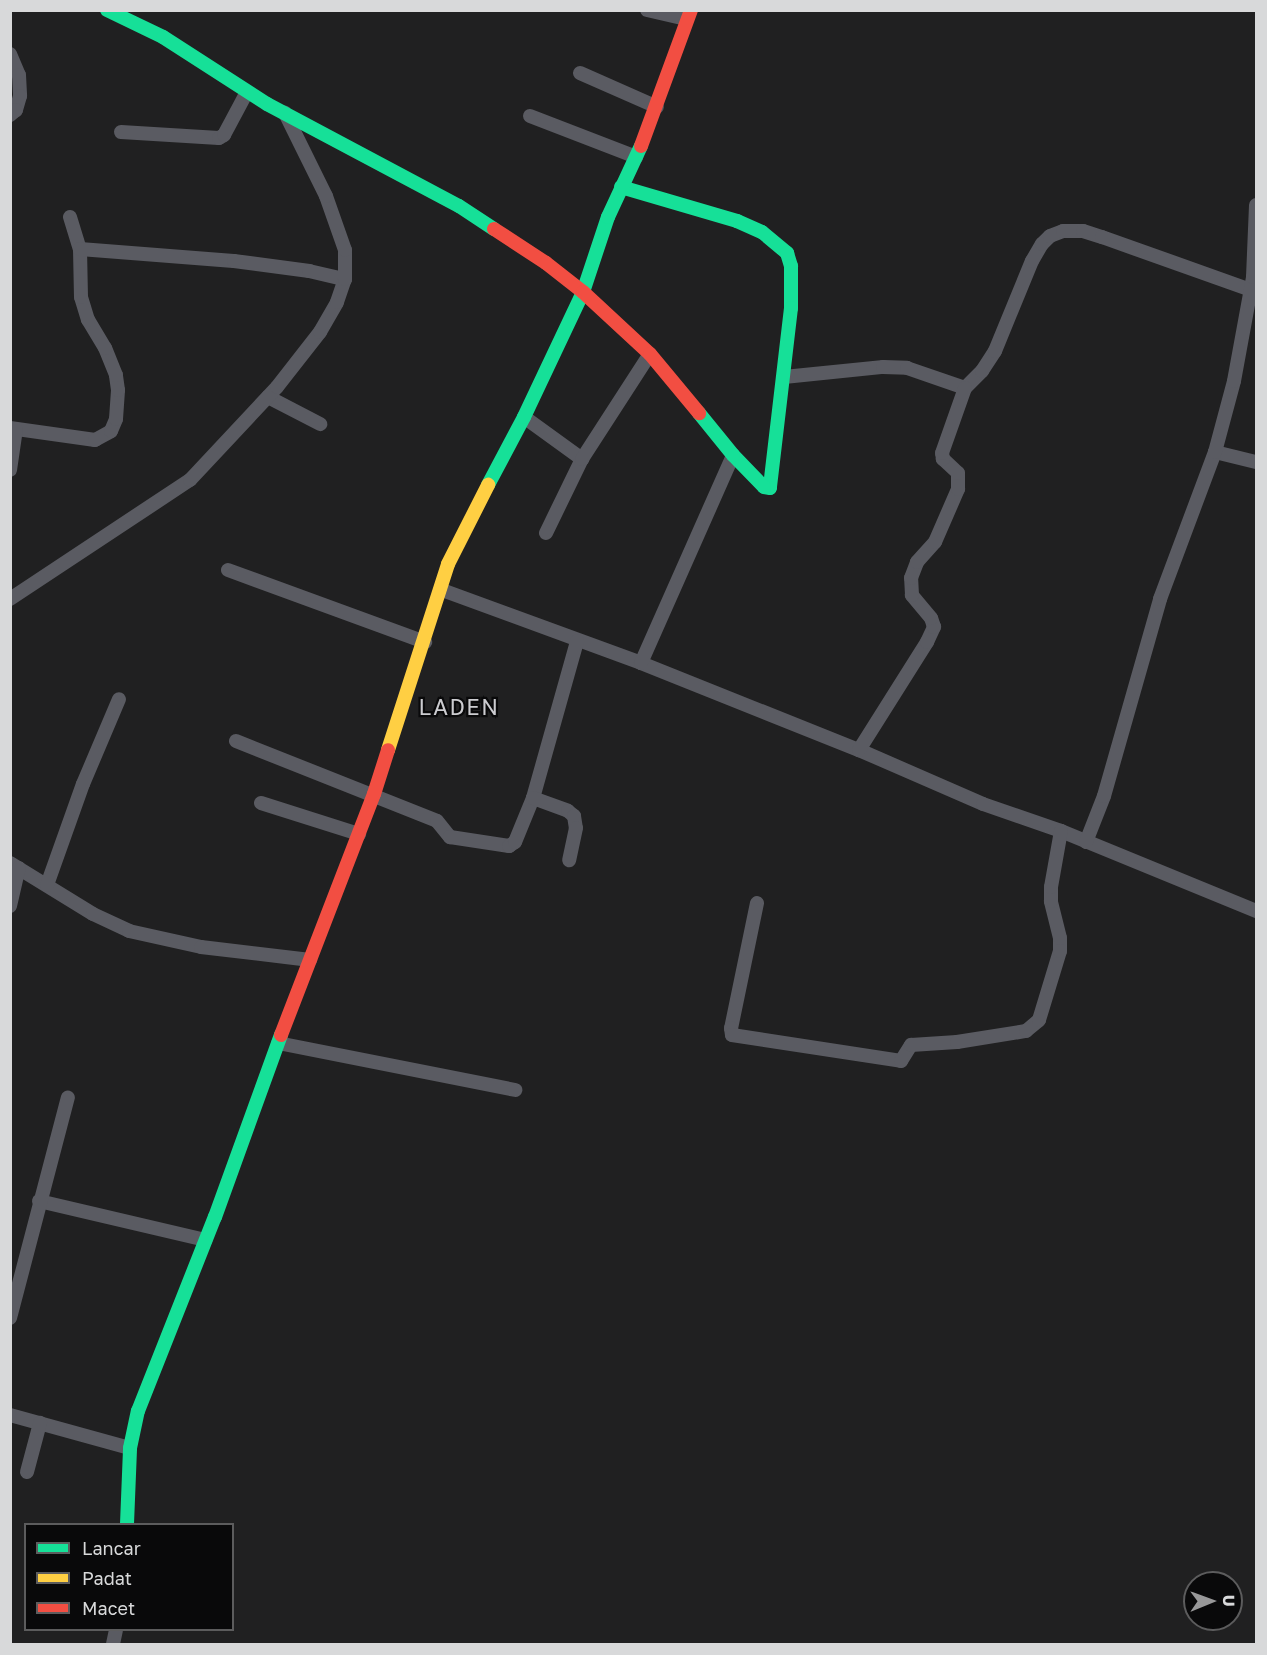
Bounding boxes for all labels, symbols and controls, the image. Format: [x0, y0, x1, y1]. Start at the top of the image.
district label: LADEN [419, 694, 499, 720]
legend [24, 1523, 234, 1631]
text: Lancar [82, 1537, 141, 1559]
text: Padat [82, 1567, 132, 1589]
north arrow [1183, 1571, 1243, 1631]
text: U [1219, 1595, 1239, 1607]
text: Macet [82, 1597, 135, 1619]

